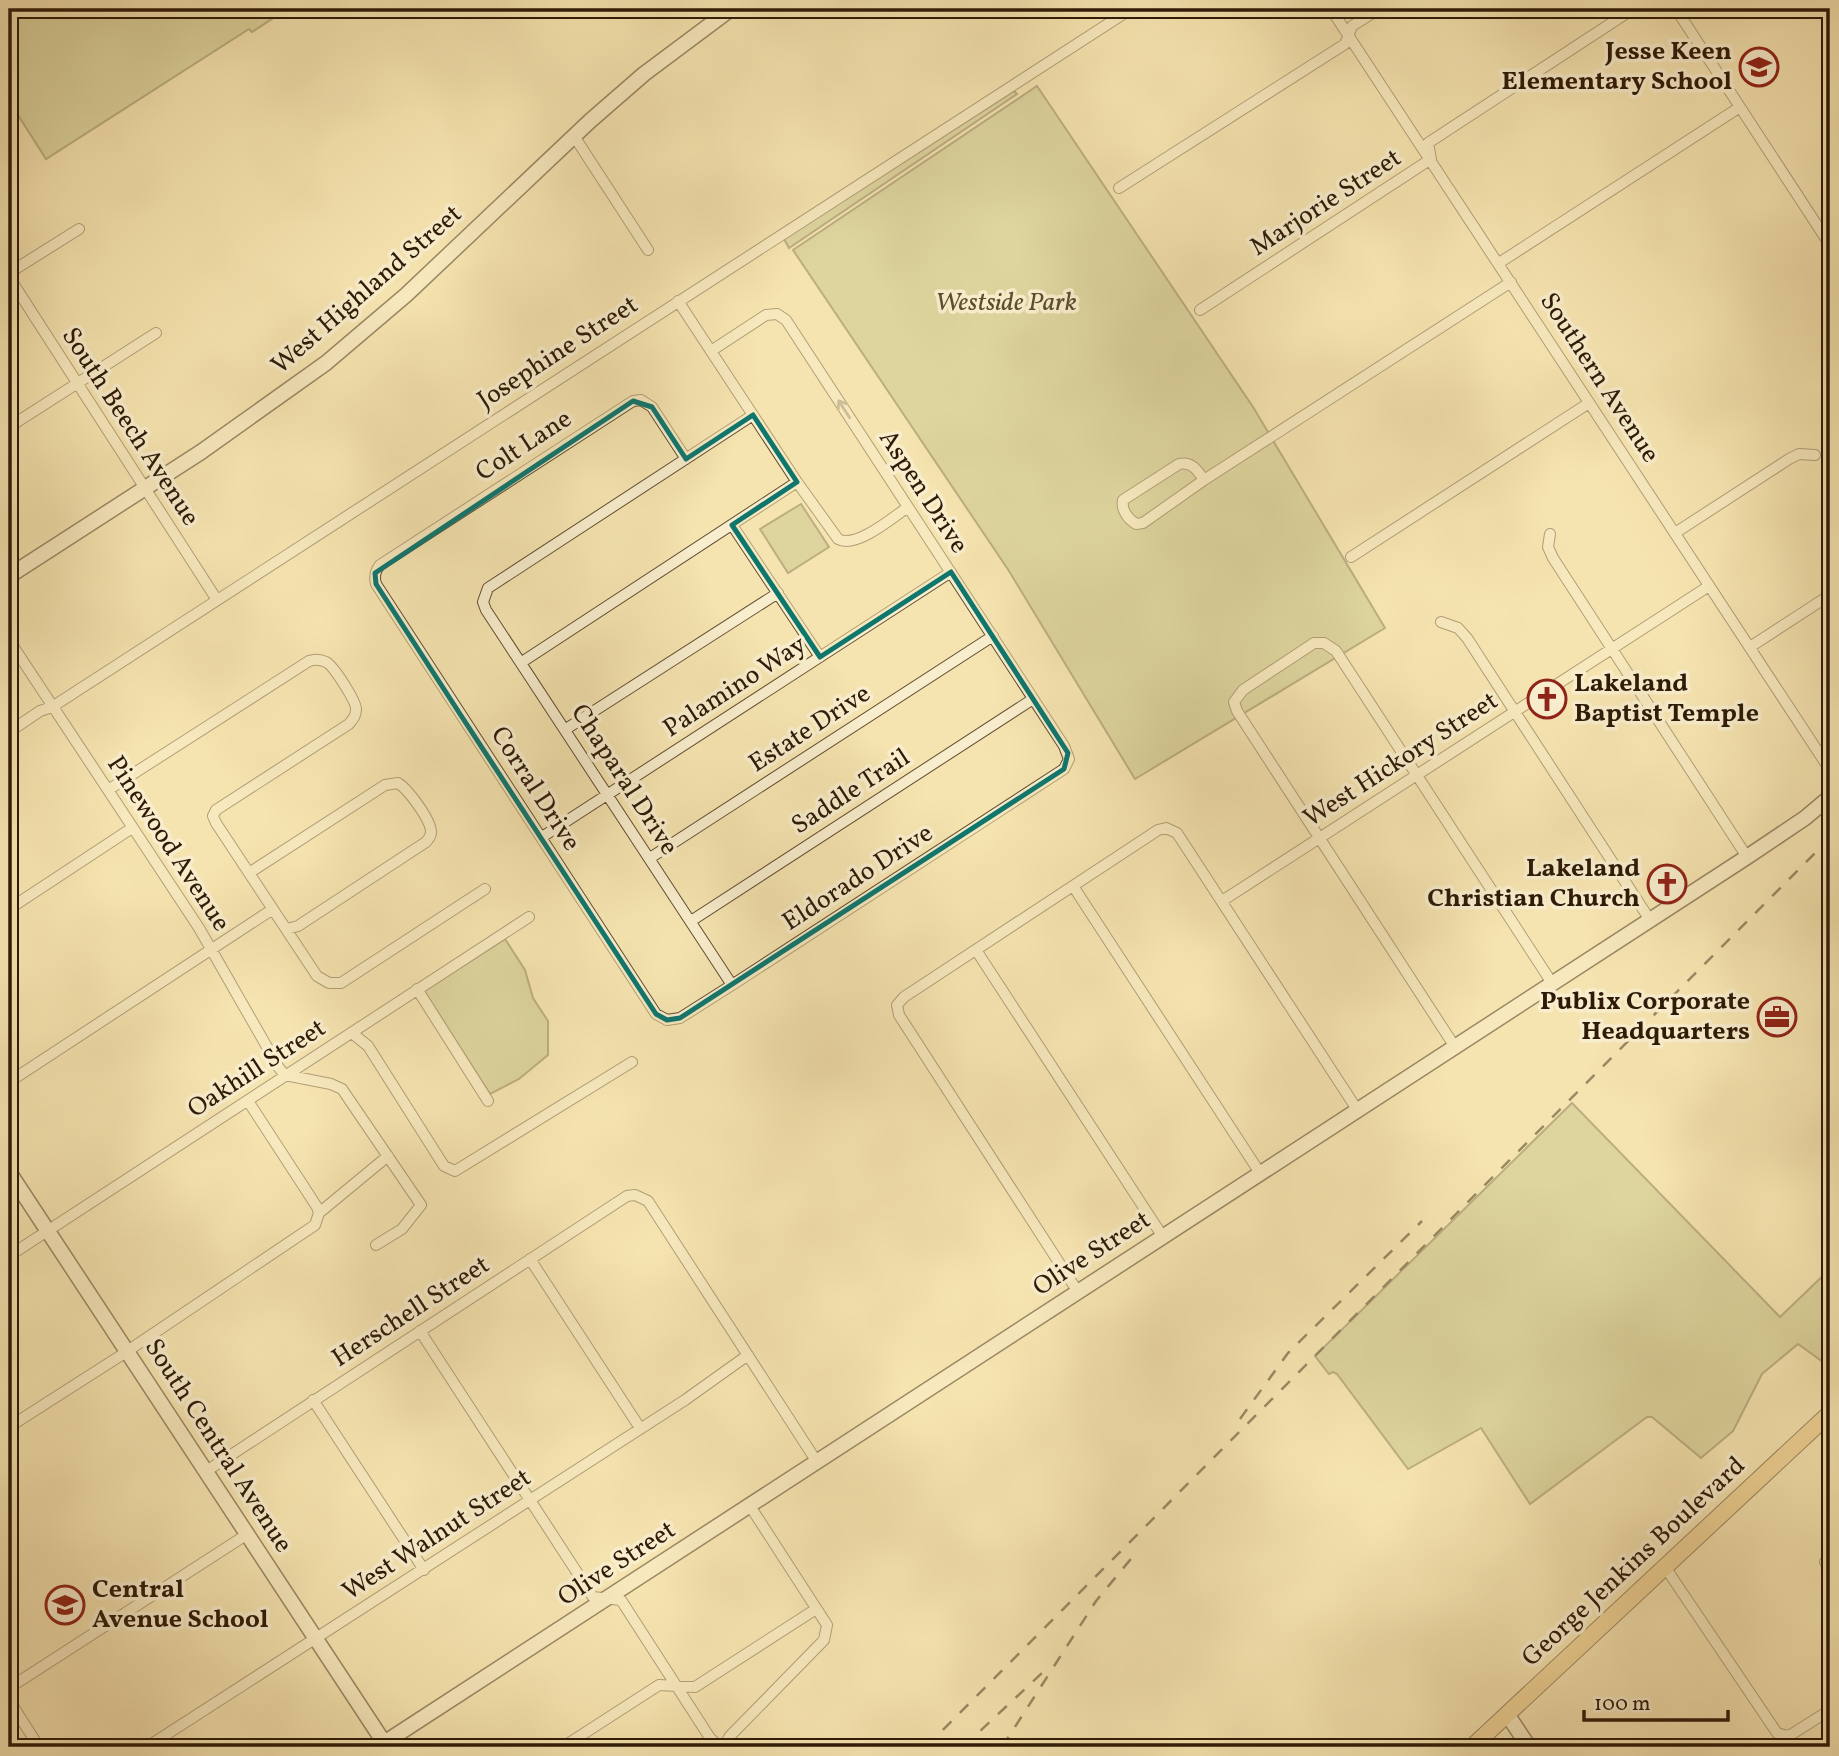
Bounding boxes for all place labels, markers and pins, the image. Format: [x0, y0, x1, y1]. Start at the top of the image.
place label: Jesse Keen Elementary School [1502, 34, 1732, 100]
school or university icon: Jesse Keen Elementary School [1738, 46, 1780, 88]
place label: Lakeland Baptist Temple [1574, 666, 1759, 732]
church icon: Lakeland Baptist Temple [1526, 678, 1568, 720]
place label: Lakeland Christian Church [1427, 851, 1640, 917]
church icon: Lakeland Christian Church [1646, 863, 1688, 905]
place label: Publix Corporate Headquarters [1540, 984, 1750, 1050]
office icon: Publix Corporate Headquarters [1756, 996, 1798, 1038]
place label: Central Avenue School [92, 1572, 269, 1638]
school or university icon: Central Avenue School [44, 1584, 86, 1626]

